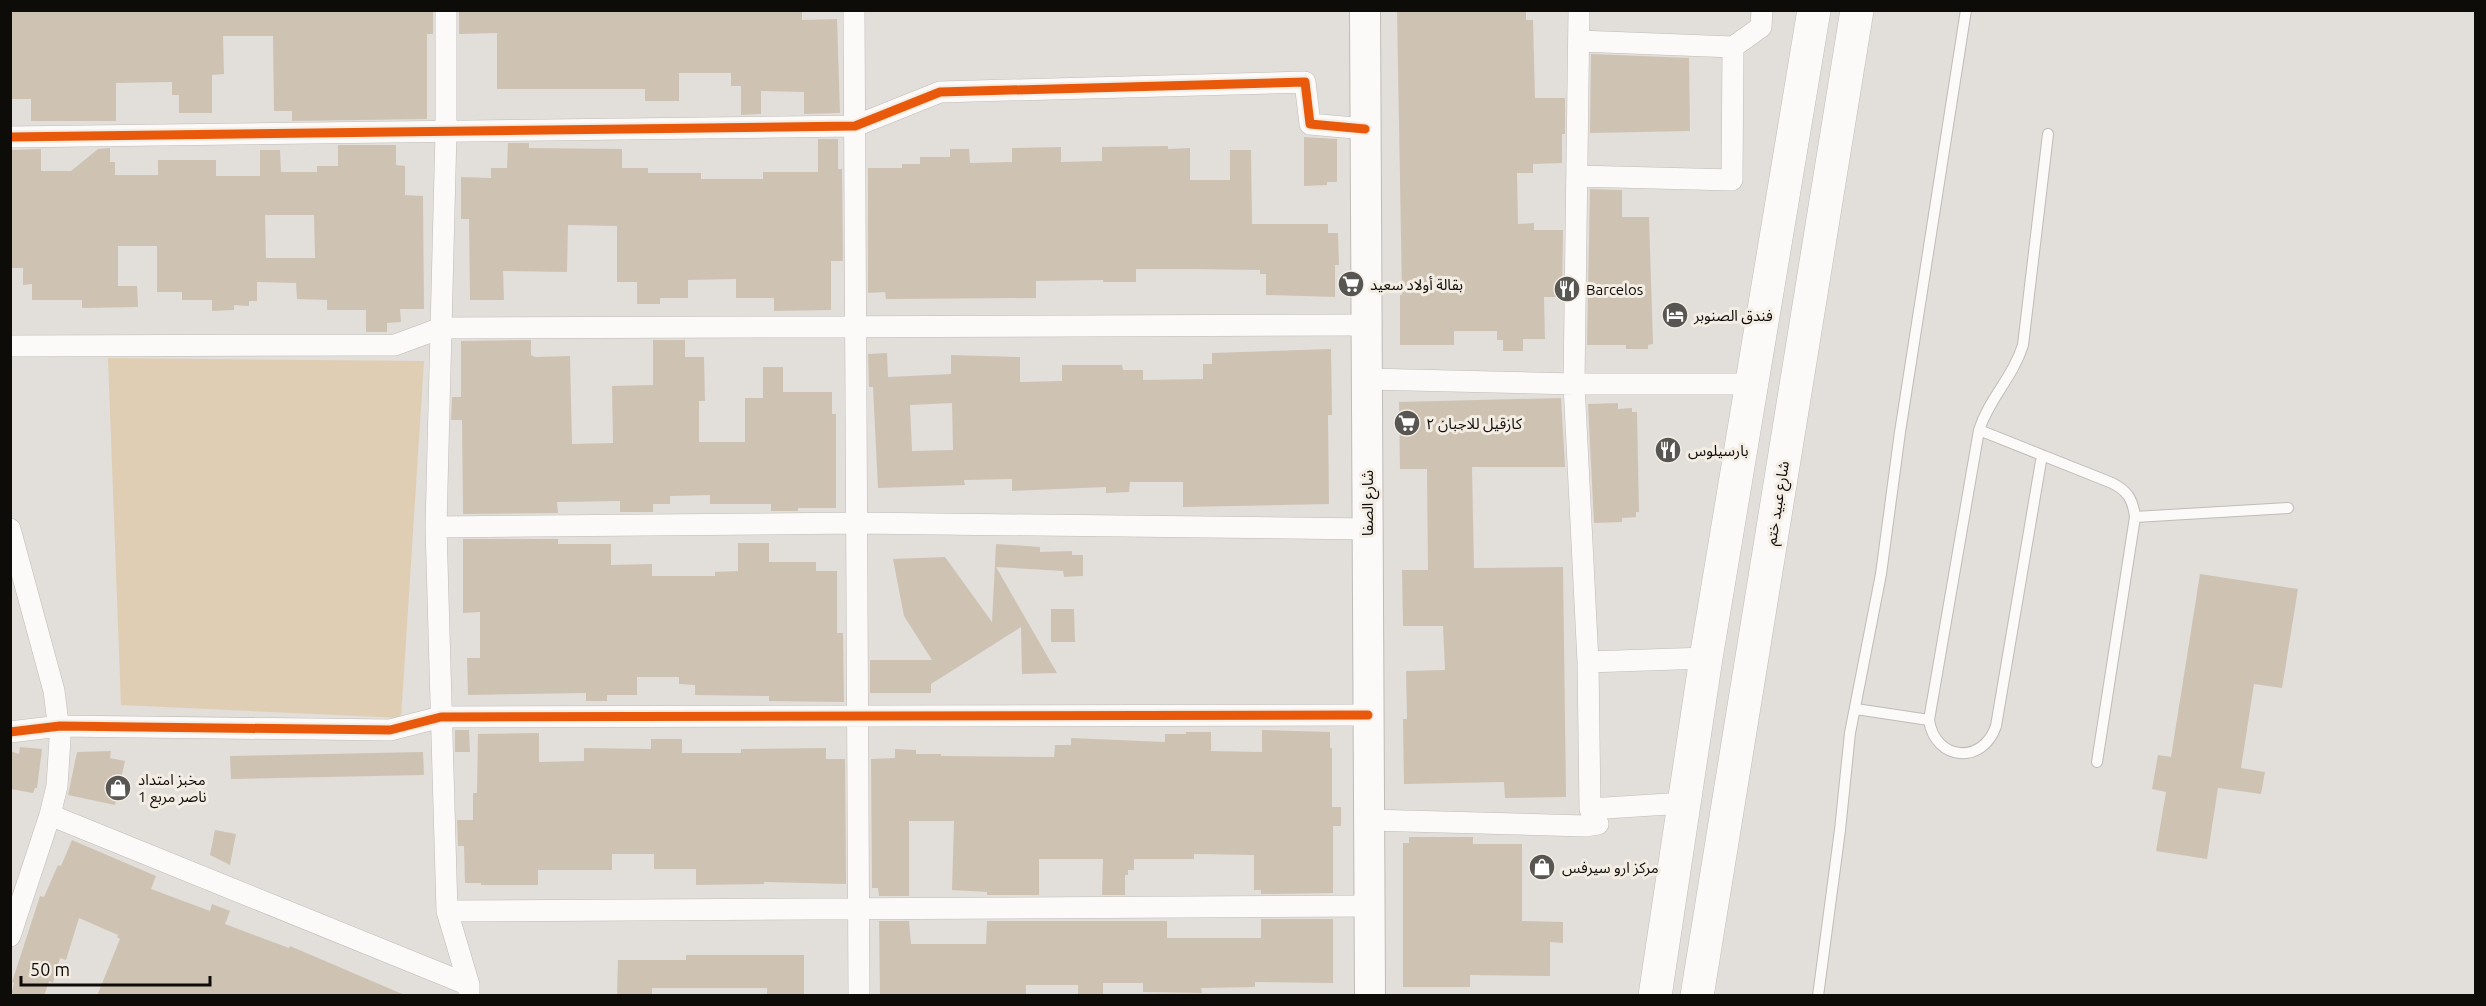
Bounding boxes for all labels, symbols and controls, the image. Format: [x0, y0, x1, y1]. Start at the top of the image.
supermarket icon: بقالة أولاد سعيد [1336, 269, 1366, 299]
restaurant icon: Barcelos [1552, 274, 1582, 304]
place label: بقالة أولاد سعيد [1370, 276, 1463, 294]
place label: Barcelos [1586, 281, 1643, 298]
hotel icon: فندق الصنوبر [1660, 300, 1690, 330]
place label: فندق الصنوبر [1693, 307, 1773, 325]
supermarket icon: كازقيل للاجبان ٢ [1392, 408, 1422, 438]
place label: كازقيل للاجبان ٢ [1426, 415, 1523, 433]
restaurant icon: بارسيلوس [1653, 435, 1683, 465]
place label: بارسيلوس [1688, 442, 1749, 460]
street label: شارع عبيد ختم [1762, 459, 1796, 547]
street label: شارع الصفا [1359, 470, 1380, 536]
place label: مخبز امتداد ناصر مربع 1 [138, 771, 207, 809]
shop icon: مخبز امتداد ناصر مربع 1 [103, 773, 133, 803]
shop icon: مركز ارو سيرفس [1527, 852, 1557, 882]
place label: مركز ارو سيرفس [1562, 859, 1659, 877]
scale bar [21, 949, 210, 987]
text: 50 m [30, 959, 70, 979]

